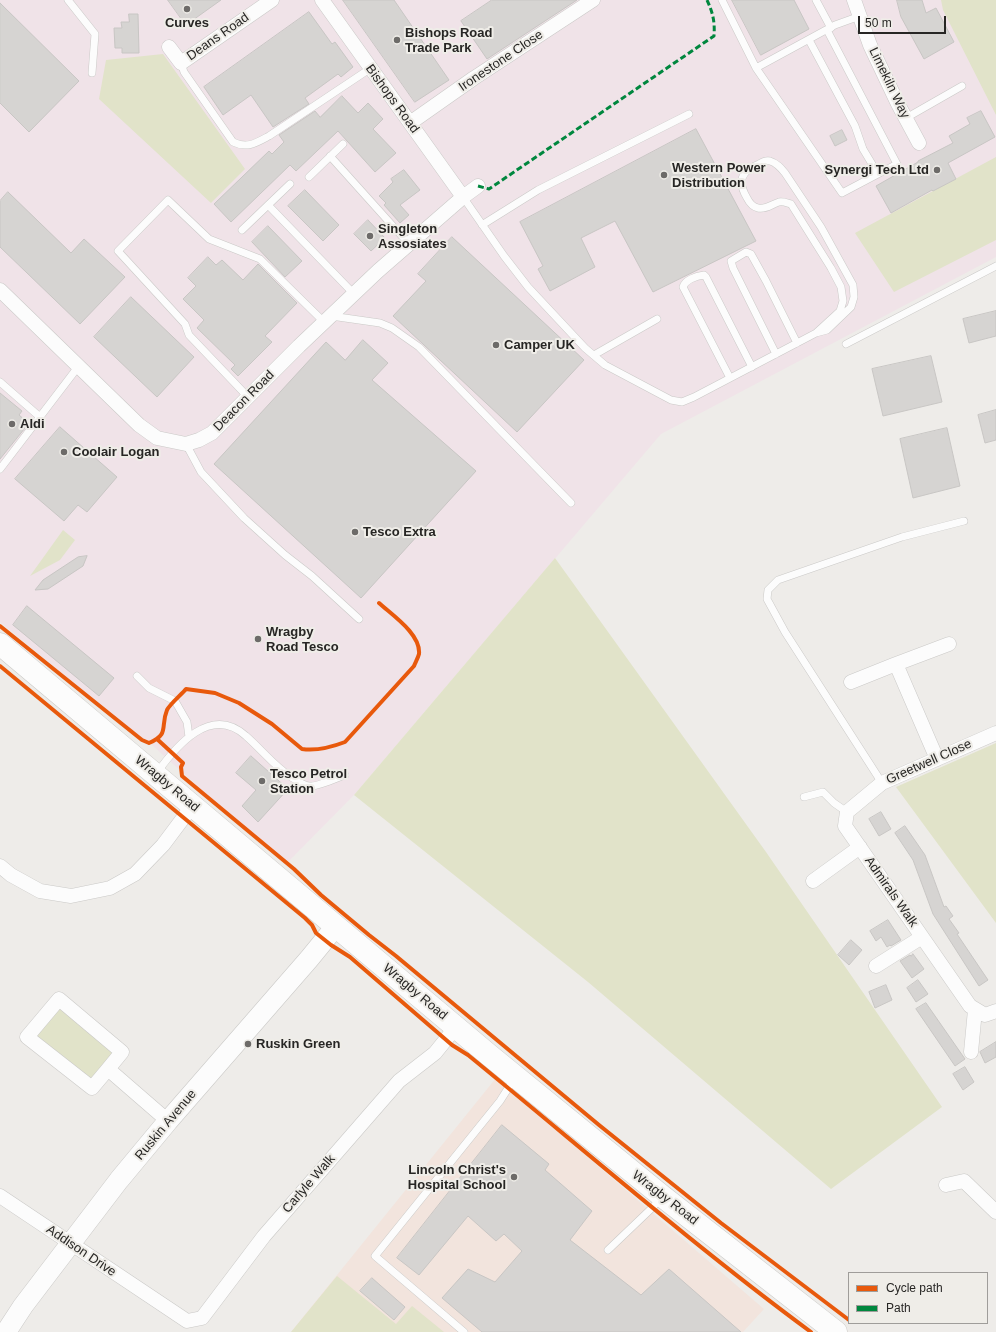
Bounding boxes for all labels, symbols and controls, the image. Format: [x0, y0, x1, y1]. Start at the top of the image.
marker: Curves [182, 4, 192, 14]
scale bar [860, 8, 948, 34]
street label: Deans Road [184, 10, 252, 64]
place label: Curves [165, 15, 209, 31]
text: 50 m [865, 16, 892, 30]
place label: Bishops Road Trade Park [405, 25, 492, 56]
street label: Ironestone Close [456, 27, 546, 95]
marker: Bishops Road Trade Park [392, 35, 402, 45]
street label: Limekiln Way [865, 45, 913, 121]
street label: Bishops Road [362, 62, 422, 136]
place label: Western Power Distribution [672, 160, 766, 191]
place label: Synergi Tech Ltd [825, 162, 929, 178]
marker: Synergi Tech Ltd [932, 165, 942, 175]
marker: Western Power Distribution [659, 170, 669, 180]
place label: Singleton Assosiates [378, 221, 447, 252]
marker: Singleton Assosiates [365, 231, 375, 241]
place label: Camper UK [504, 337, 575, 353]
marker: Camper UK [491, 340, 501, 350]
street label: Deacon Road [210, 367, 278, 435]
place label: Aldi [20, 416, 45, 432]
marker: Aldi [7, 419, 17, 429]
place label: Coolair Logan [72, 444, 159, 460]
marker: Coolair Logan [59, 447, 69, 457]
place label: Tesco Extra [363, 524, 436, 540]
marker: Tesco Extra [350, 527, 360, 537]
place label: Wragby Road Tesco [266, 624, 339, 655]
marker: Wragby Road Tesco [253, 634, 263, 644]
street label: Greetwell Close [884, 736, 974, 788]
street label: Wragby Road [132, 753, 202, 815]
place label: Tesco Petrol Station [270, 766, 347, 797]
marker: Tesco Petrol Station [257, 776, 267, 786]
street label: Admirals Walk [861, 854, 921, 930]
street label: Wragby Road [380, 961, 450, 1023]
place label: Ruskin Green [256, 1036, 341, 1052]
marker: Ruskin Green [243, 1039, 253, 1049]
street label: Ruskin Avenue [132, 1087, 200, 1163]
street label: Carlyle Walk [279, 1152, 339, 1216]
place label: Lincoln Christ's Hospital School [408, 1162, 506, 1193]
street label: Wragby Road [629, 1167, 701, 1229]
marker: Lincoln Christ's Hospital School [509, 1172, 519, 1182]
street label: Addison Drive [43, 1222, 119, 1280]
legend [848, 1272, 988, 1324]
text: Cycle path [886, 1281, 943, 1295]
text: Path [886, 1301, 911, 1315]

